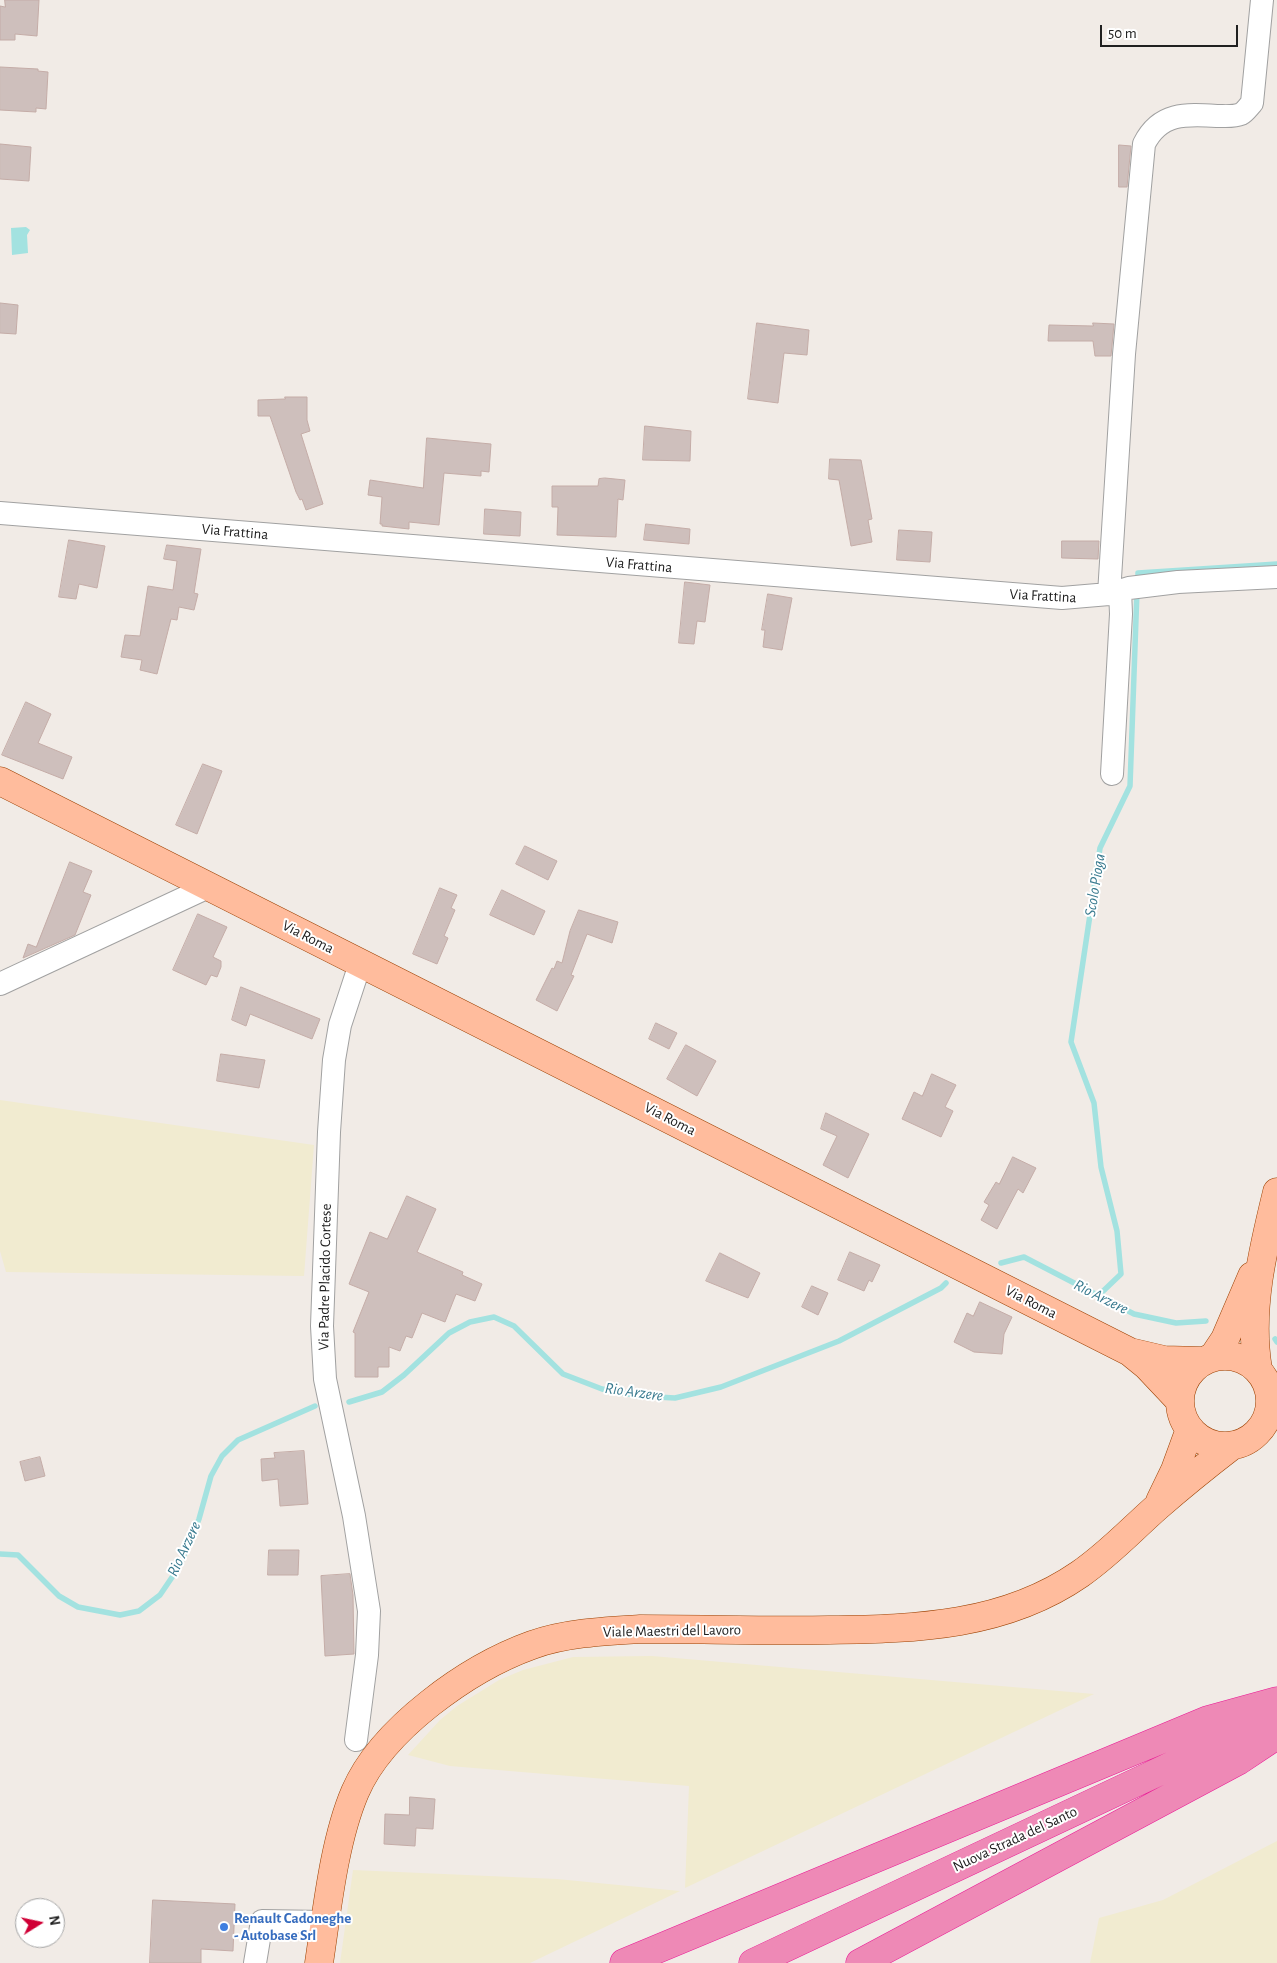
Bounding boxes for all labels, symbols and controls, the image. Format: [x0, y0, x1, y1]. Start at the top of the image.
scale bar [1102, 15, 1240, 47]
text: 50 m [1108, 26, 1137, 41]
street label: Via Frattina [201, 520, 269, 544]
street label: Via Frattina [605, 553, 673, 577]
street label: Via Frattina [1009, 585, 1077, 607]
water label: Scolo Pioga [1081, 852, 1109, 918]
street label: Via Roma [279, 916, 337, 958]
street label: Via Roma [641, 1098, 699, 1140]
street label: Via Padre Placido Cortese [315, 1203, 335, 1351]
water label: Rio Arzere [1071, 1275, 1131, 1319]
street label: Via Roma [1002, 1281, 1060, 1323]
water label: Rio Arzere [604, 1378, 664, 1406]
water label: Rio Arzere [163, 1518, 205, 1580]
street label: Viale Maestri del Lavoro [603, 1621, 741, 1641]
street label: Nuova Strada del Santo [950, 1802, 1080, 1876]
north arrow [15, 1898, 65, 1948]
place label: Renault Cadoneghe - Autobase Srl [234, 1909, 351, 1944]
text: N [46, 1915, 62, 1927]
marker: Renault Cadoneghe - Autobase Srl [218, 1921, 230, 1933]

